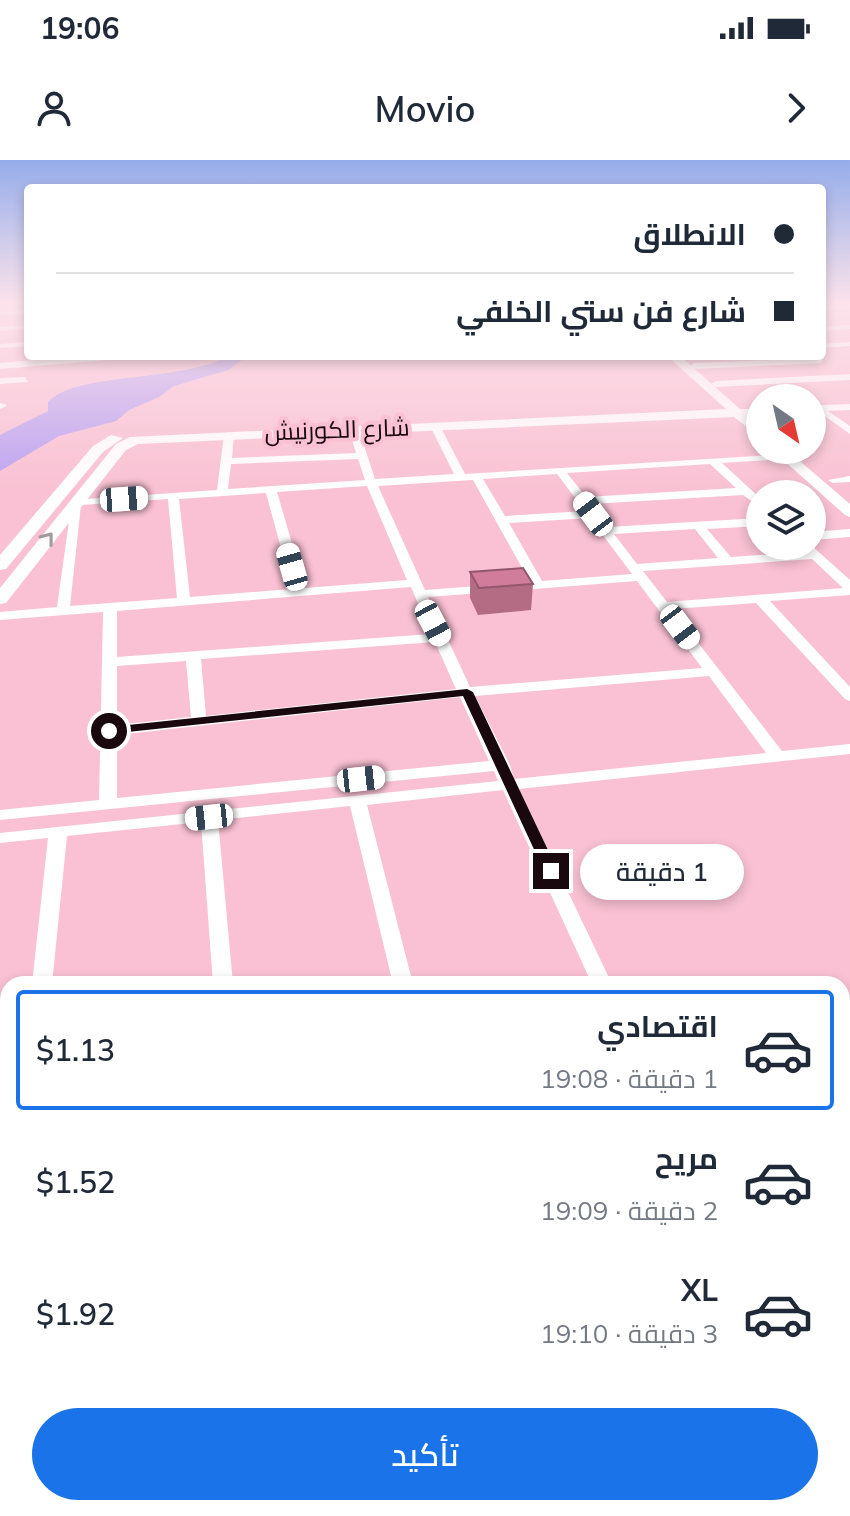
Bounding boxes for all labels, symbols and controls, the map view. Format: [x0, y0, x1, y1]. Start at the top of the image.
text: 19:06 [40, 9, 119, 47]
icon: person [32, 86, 76, 130]
text: Movio [375, 86, 475, 131]
icon: forward [774, 86, 818, 130]
text: الانطلاق [633, 215, 746, 253]
text: شارع فن ستي الخلفي [456, 292, 746, 330]
north arrow [746, 384, 826, 464]
map controls [746, 384, 826, 560]
street label: شارع الكورنيش [264, 411, 410, 449]
button: layers [746, 480, 826, 560]
car [99, 485, 149, 513]
car [569, 488, 617, 540]
one-way arrow [38, 533, 53, 547]
car [274, 541, 310, 593]
car [411, 596, 455, 650]
car [656, 601, 704, 653]
route start [91, 713, 127, 749]
car [336, 765, 386, 793]
car [184, 803, 234, 831]
callout: 1 دقيقة [579, 843, 743, 899]
route end [533, 853, 569, 889]
text: 1 دقيقة [616, 855, 708, 888]
text: اقتصادي [597, 1007, 718, 1045]
icon: car [742, 1014, 814, 1086]
text: $1.13 [36, 1031, 115, 1069]
text: 1 دقيقة · 19:08 [540, 1062, 718, 1095]
text: مريح [655, 1139, 718, 1177]
icon: car [742, 1146, 814, 1218]
text: $1.52 [36, 1163, 115, 1201]
text: 2 دقيقة · 19:09 [540, 1194, 718, 1227]
text: XL [681, 1271, 718, 1309]
icon: car [742, 1278, 814, 1350]
text: $1.92 [36, 1295, 115, 1333]
text: 3 دقيقة · 19:10 [540, 1317, 718, 1350]
button: تأكيد [32, 1408, 818, 1500]

